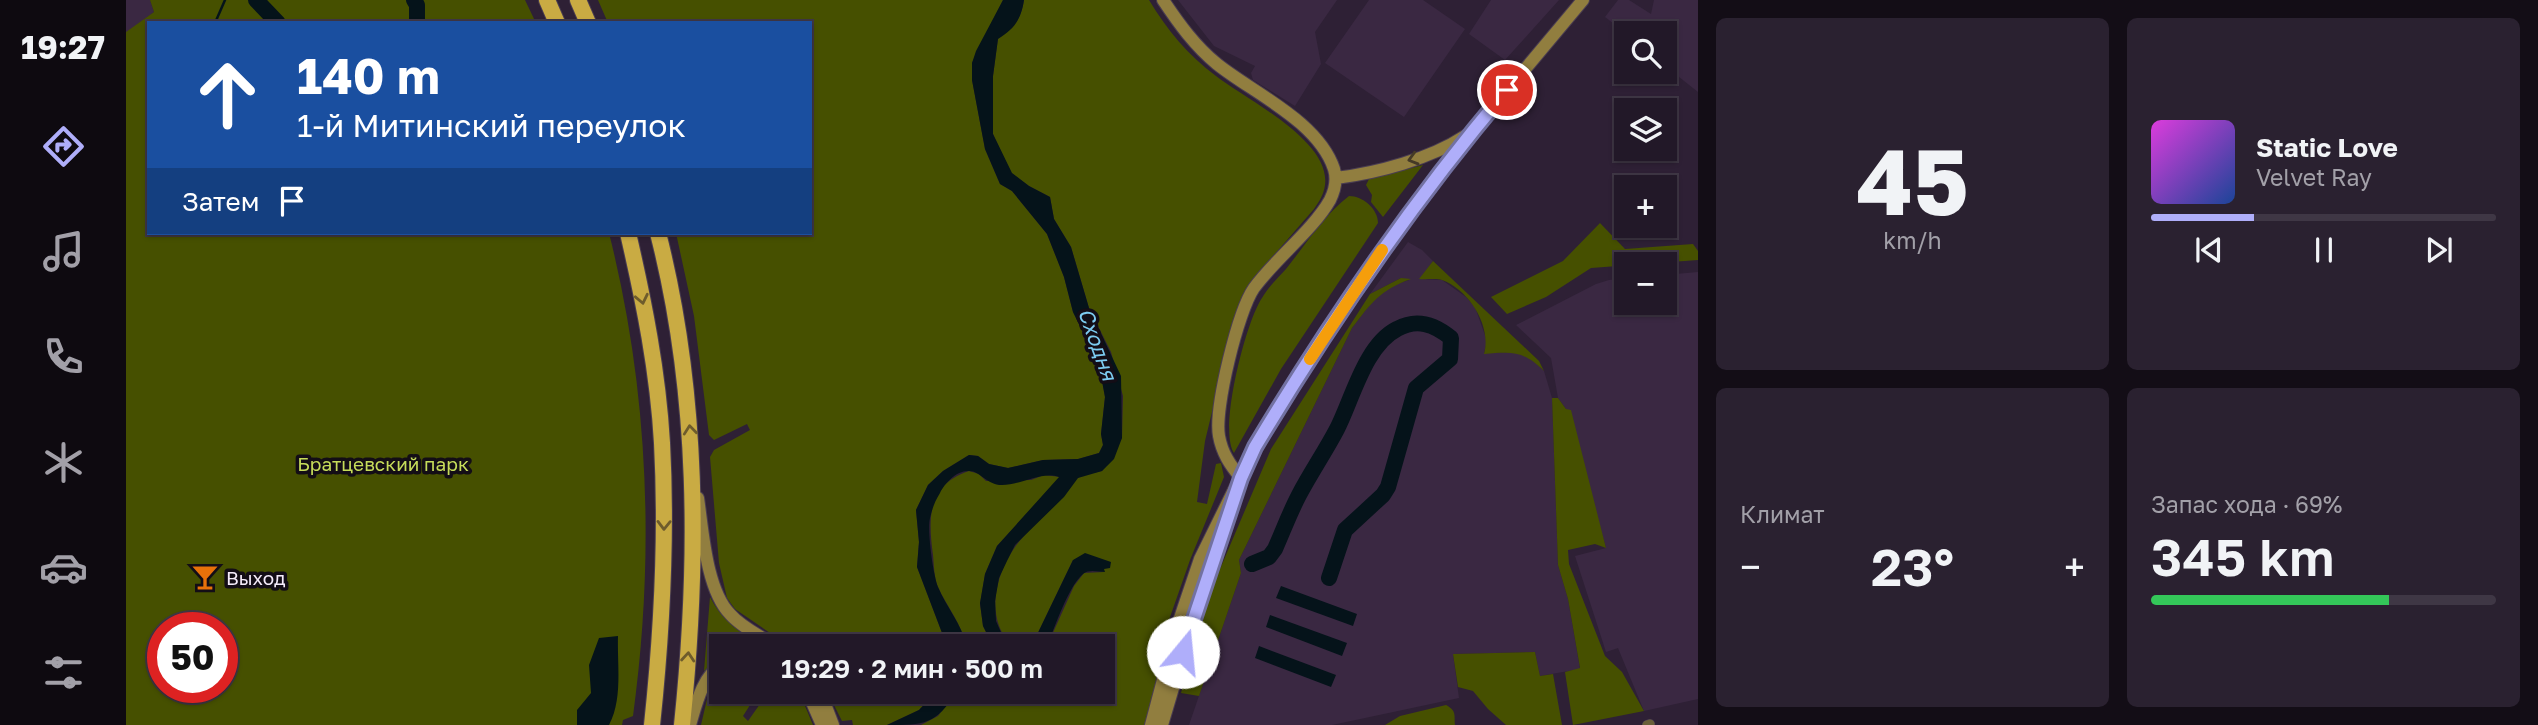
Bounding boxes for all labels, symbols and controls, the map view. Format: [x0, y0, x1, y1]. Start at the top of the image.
map controls [1614, 21, 1677, 315]
button: search [1614, 21, 1677, 84]
text: 19:27 [21, 28, 105, 66]
text: 140 m [297, 46, 440, 105]
icon: ahead [182, 49, 273, 140]
pin [1477, 60, 1537, 120]
icon: arrive [1488, 71, 1526, 109]
button: layers [1614, 98, 1677, 161]
text: 1-й Митинский переулок [297, 106, 686, 144]
icon: directions [39, 122, 88, 171]
text: 45 [1856, 126, 1969, 235]
text: Static Love [2256, 132, 2398, 163]
one-way arrow [1407, 151, 1419, 166]
text: Velvet Ray [2256, 163, 2372, 191]
button: + [1614, 175, 1677, 238]
icon: arrive [273, 182, 311, 220]
text: Затем [182, 186, 259, 217]
text: km/h [1883, 226, 1942, 254]
icon: music [39, 227, 88, 276]
icon: previous [2190, 231, 2228, 269]
icon: pause [2305, 231, 2343, 269]
icon: next [2420, 231, 2458, 269]
button: − [1614, 252, 1677, 315]
one-way arrow [634, 293, 649, 305]
water label: Сходня [1073, 304, 1124, 386]
icon: phone [39, 332, 88, 381]
one-way arrow [683, 424, 698, 435]
icon: climate [39, 438, 88, 487]
park label: Братцевский парк [297, 452, 469, 475]
text: Запас хода · 69% [2151, 490, 2342, 518]
text: Климат [1740, 500, 1825, 528]
one-way arrow [656, 521, 672, 531]
text: 345 km [2151, 525, 2335, 587]
text: 23° [1871, 535, 1954, 597]
icon: car [39, 543, 88, 592]
text: − [1740, 544, 1761, 589]
text: + [2064, 544, 2085, 589]
bar icon: Выход [190, 562, 220, 592]
place label: Выход [226, 566, 286, 589]
speed limit sign: 50 [147, 612, 238, 703]
position arrow [1146, 615, 1220, 689]
icon: filters [39, 648, 88, 697]
one-way arrow [680, 651, 695, 662]
text: 19:29 · 2 мин · 500 m [781, 653, 1043, 684]

